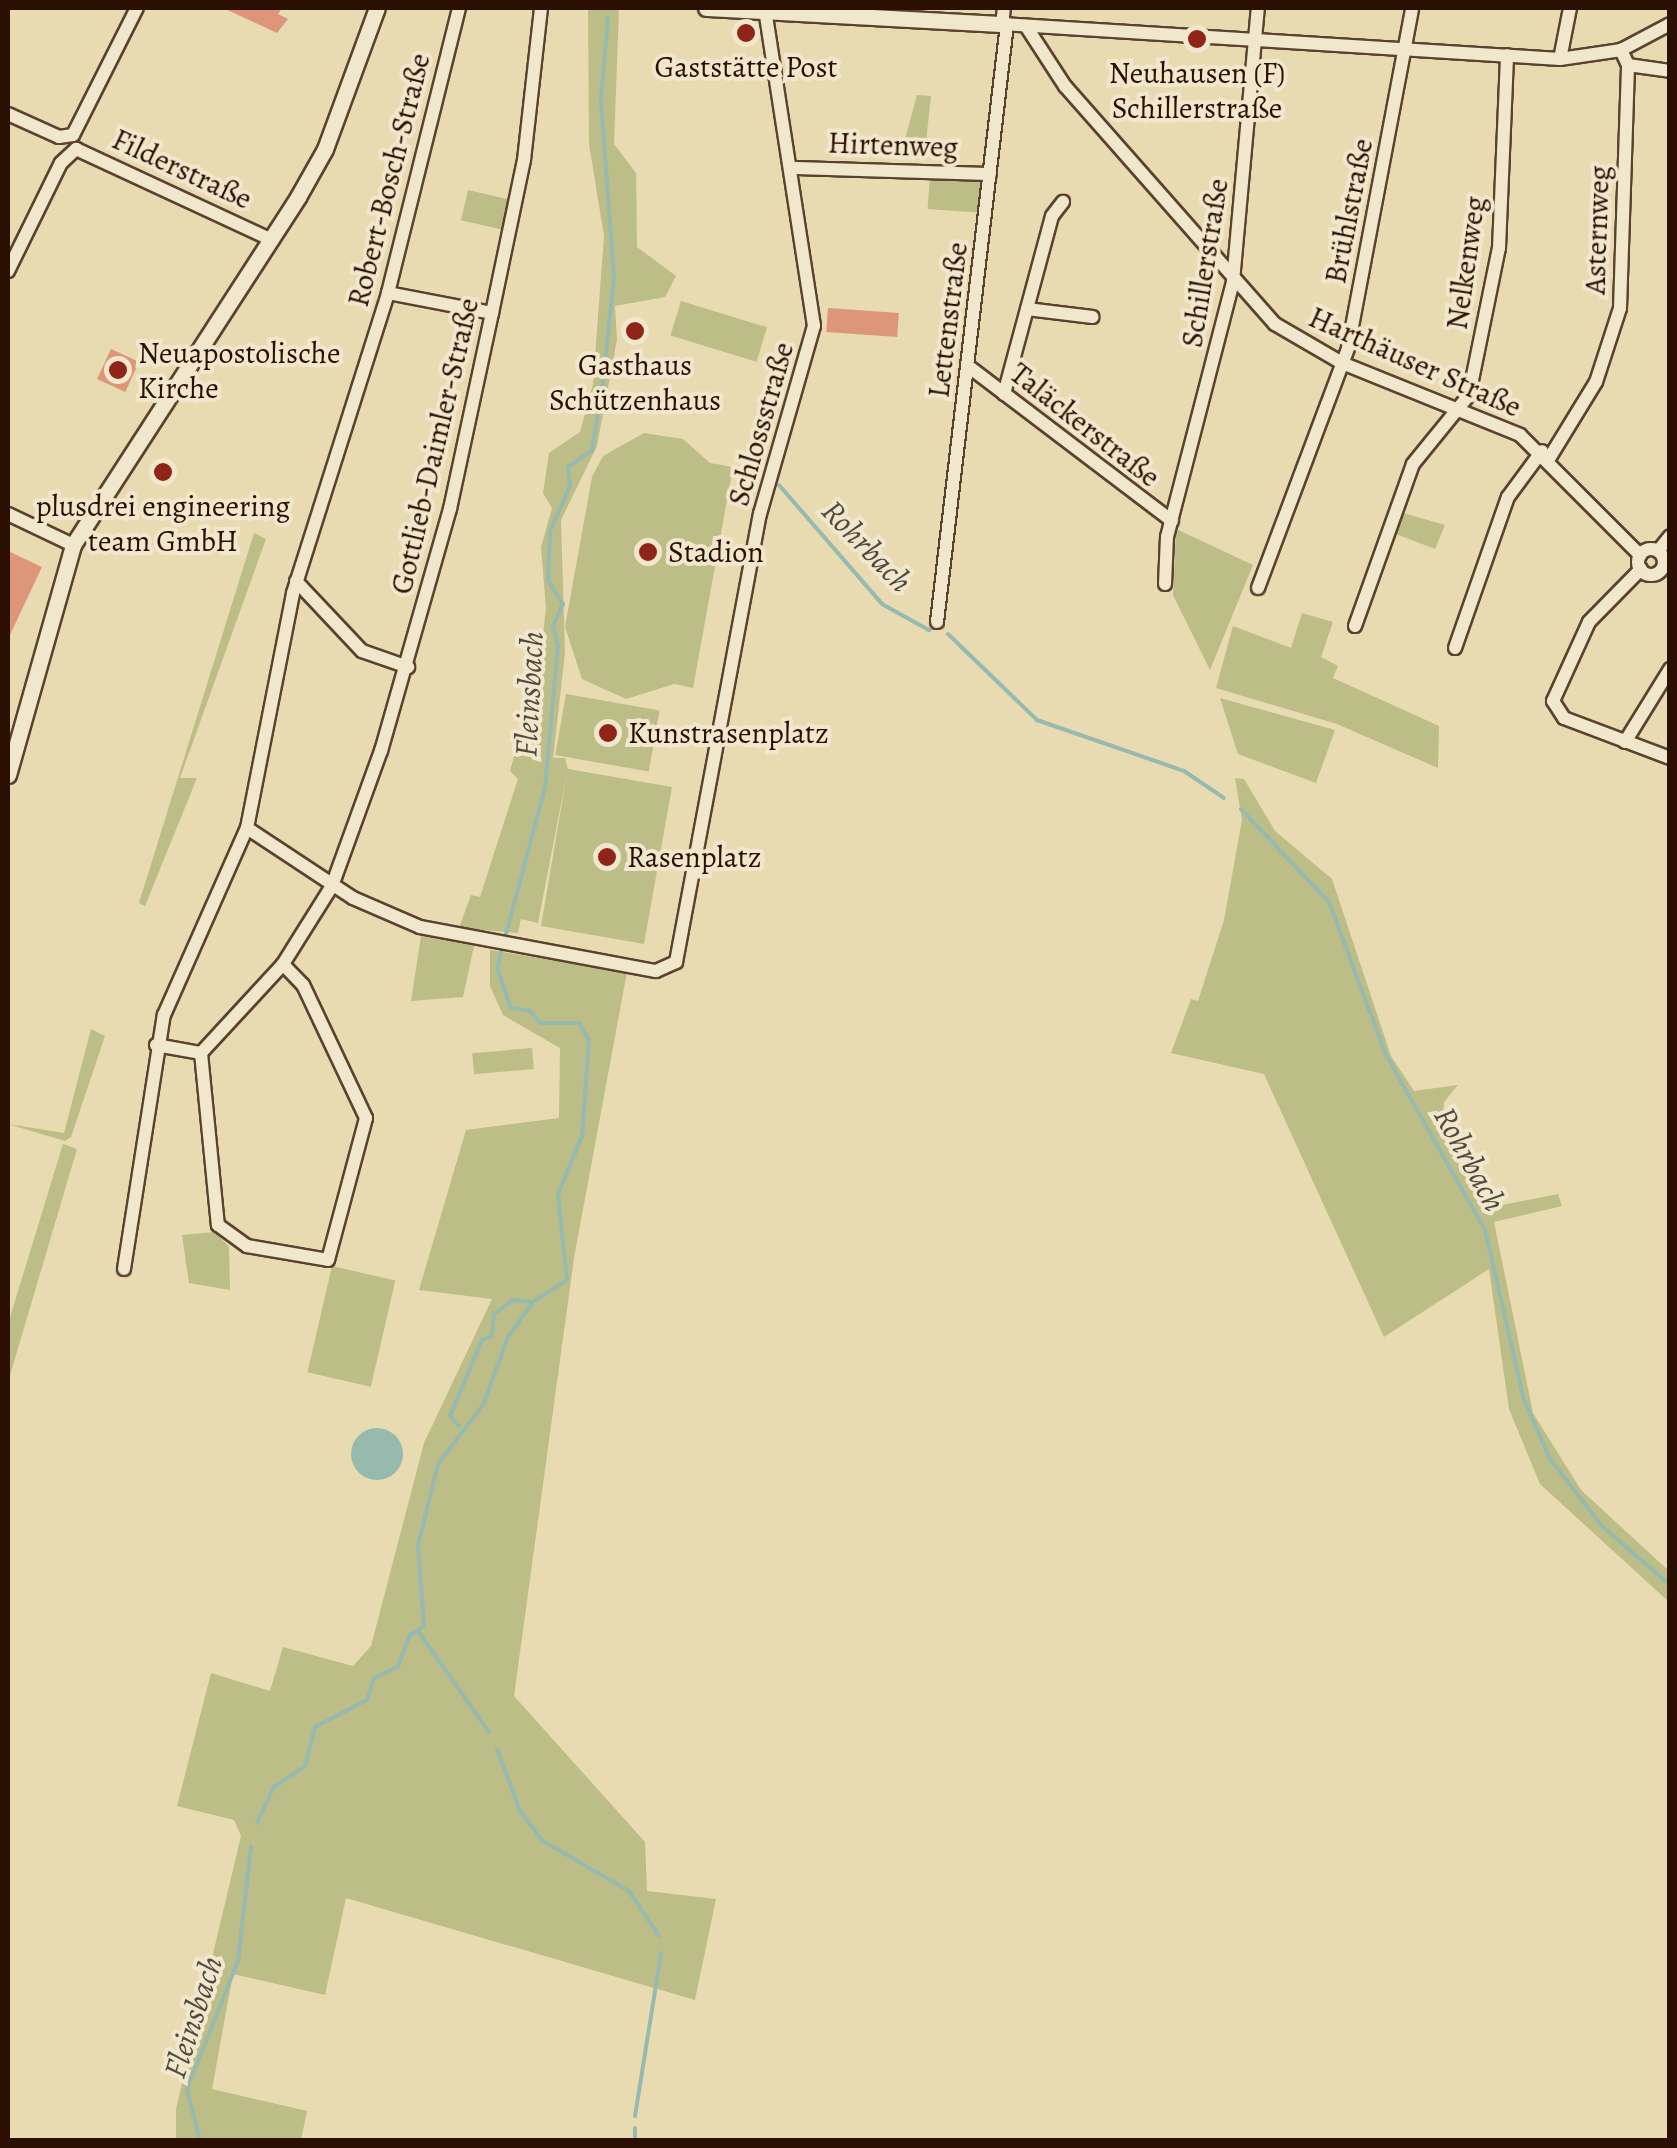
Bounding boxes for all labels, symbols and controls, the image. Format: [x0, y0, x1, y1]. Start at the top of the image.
marker: Gaststätte Post [735, 22, 757, 44]
marker: Neuhausen (F) Schillerstraße [1186, 28, 1208, 50]
place label: Gaststätte Post [655, 49, 837, 85]
street label: Robert-Bosch-Straße [340, 50, 438, 310]
place label: Neuhausen (F) Schillerstraße [1109, 55, 1285, 126]
street label: Filderstraße [106, 121, 258, 217]
street label: Hirtenweg [827, 125, 959, 165]
street label: Brühlstraße [1317, 135, 1381, 287]
street label: Asternweg [1577, 165, 1617, 295]
street label: Schillerstraße [1174, 176, 1236, 350]
street label: Nelkenweg [1439, 194, 1493, 332]
street label: Lettenstraße [921, 240, 975, 400]
street label: Gottlieb-Daimler-Straße [383, 294, 487, 598]
street label: Harthäuser Straße [1303, 299, 1527, 425]
marker: Gasthaus Schützenhaus [624, 320, 646, 342]
place label: Neuapostolische Kirche [138, 335, 340, 406]
street label: Schlossstraße [720, 338, 802, 510]
place label: Gasthaus Schützenhaus [549, 347, 721, 418]
street label: Taläckerstraße [1003, 355, 1167, 495]
marker: Neuapostolische Kirche [107, 359, 129, 381]
marker: plusdrei engineering team GmbH [152, 461, 174, 483]
place label: plusdrei engineering team GmbH [36, 488, 290, 558]
water label: Rohrbach [814, 492, 920, 600]
place label: Stadion [668, 534, 764, 570]
marker: Stadion [637, 541, 659, 563]
water label: Fleinsbach [507, 630, 551, 758]
place label: Kunstrasenplatz [628, 715, 829, 751]
marker: Kunstrasenplatz [597, 722, 619, 744]
place label: Rasenplatz [627, 839, 761, 875]
marker: Rasenplatz [596, 846, 618, 868]
water label: Rohrbach [1426, 1100, 1514, 1218]
water label: Fleinsbach [155, 1951, 231, 2083]

